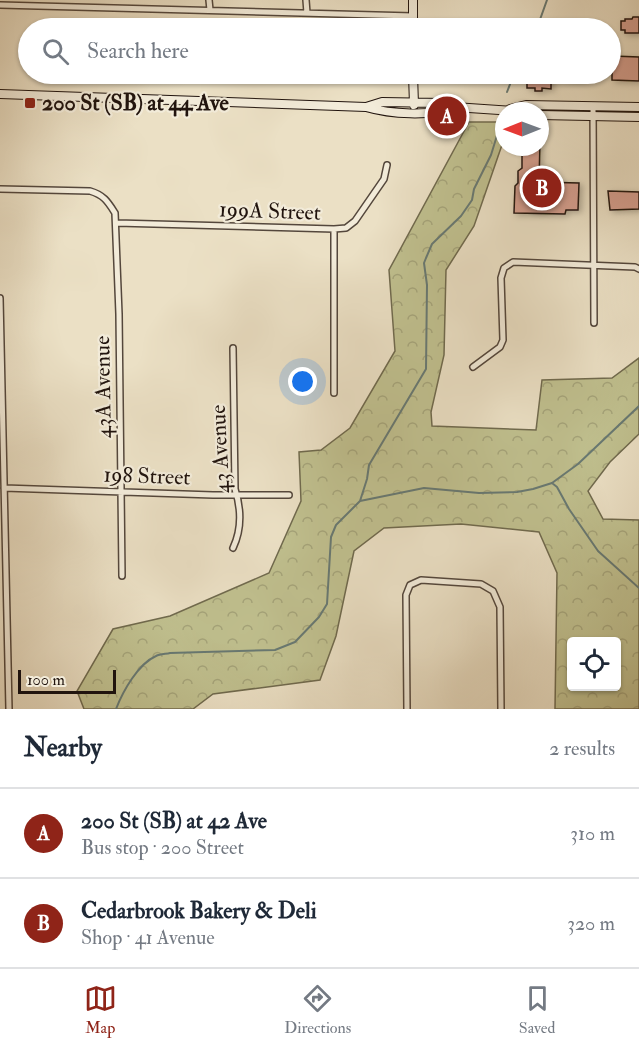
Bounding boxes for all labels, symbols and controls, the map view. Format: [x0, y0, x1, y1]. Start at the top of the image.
search box [18, 18, 621, 84]
icon: search [39, 35, 72, 68]
text: Search here [87, 37, 189, 65]
place label: 200 St (SB) at 44 Ave [42, 89, 229, 117]
pin: A [428, 94, 466, 138]
marker: 200 St (SB) at 44 Ave [23, 96, 37, 110]
north arrow [495, 102, 549, 156]
pin: B [522, 166, 562, 210]
street label: 199A Street [219, 195, 321, 227]
street label: 43A Avenue [88, 335, 118, 439]
your location [288, 367, 317, 396]
street label: 43 Avenue [204, 404, 236, 494]
street label: 198 Street [103, 460, 191, 492]
map controls [567, 637, 621, 691]
button: locate [567, 637, 621, 691]
scale bar [18, 667, 116, 694]
text: 100 m [27, 670, 65, 690]
text: Nearby [24, 732, 102, 764]
text: 2 results [549, 736, 615, 761]
text: 200 St (SB) at 42 Ave [81, 807, 267, 835]
text: A [37, 821, 50, 846]
text: 310 m [570, 821, 615, 846]
text: Bus stop · 200 Street [81, 835, 244, 860]
text: Cedarbrook Bakery & Deli [81, 897, 316, 925]
text: B [37, 911, 50, 936]
text: 320 m [567, 911, 615, 936]
text: Shop · 41 Avenue [81, 925, 215, 950]
tab: Map [84, 982, 117, 1038]
tab: Directions [284, 982, 351, 1038]
tab: Saved [519, 982, 555, 1038]

